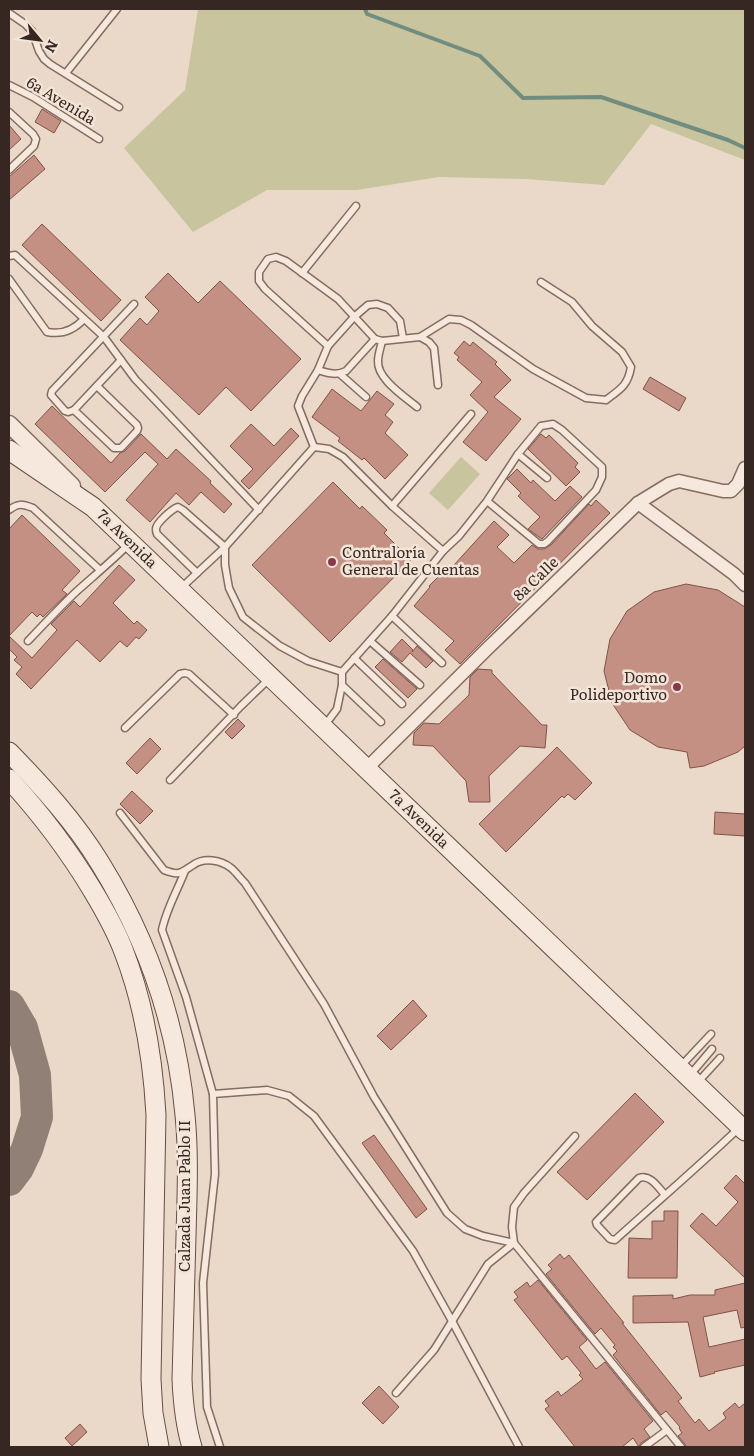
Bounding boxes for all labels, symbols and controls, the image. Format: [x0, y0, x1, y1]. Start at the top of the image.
north arrow [15, 15, 65, 65]
text: N [41, 37, 64, 57]
street label: 6a Avenida [23, 70, 102, 130]
street label: 7a Avenida [92, 503, 164, 573]
place label: Contraloría General de Cuentas [342, 540, 479, 580]
street label: 8a Calle [507, 550, 563, 605]
marker: Contraloría General de Cuentas [326, 556, 338, 568]
place label: Domo Polideportivo [570, 665, 667, 705]
marker: Domo Polideportivo [671, 681, 683, 693]
street label: 7a Avenida [384, 783, 456, 853]
street label: Calzada Juan Pablo II [172, 1120, 195, 1272]

